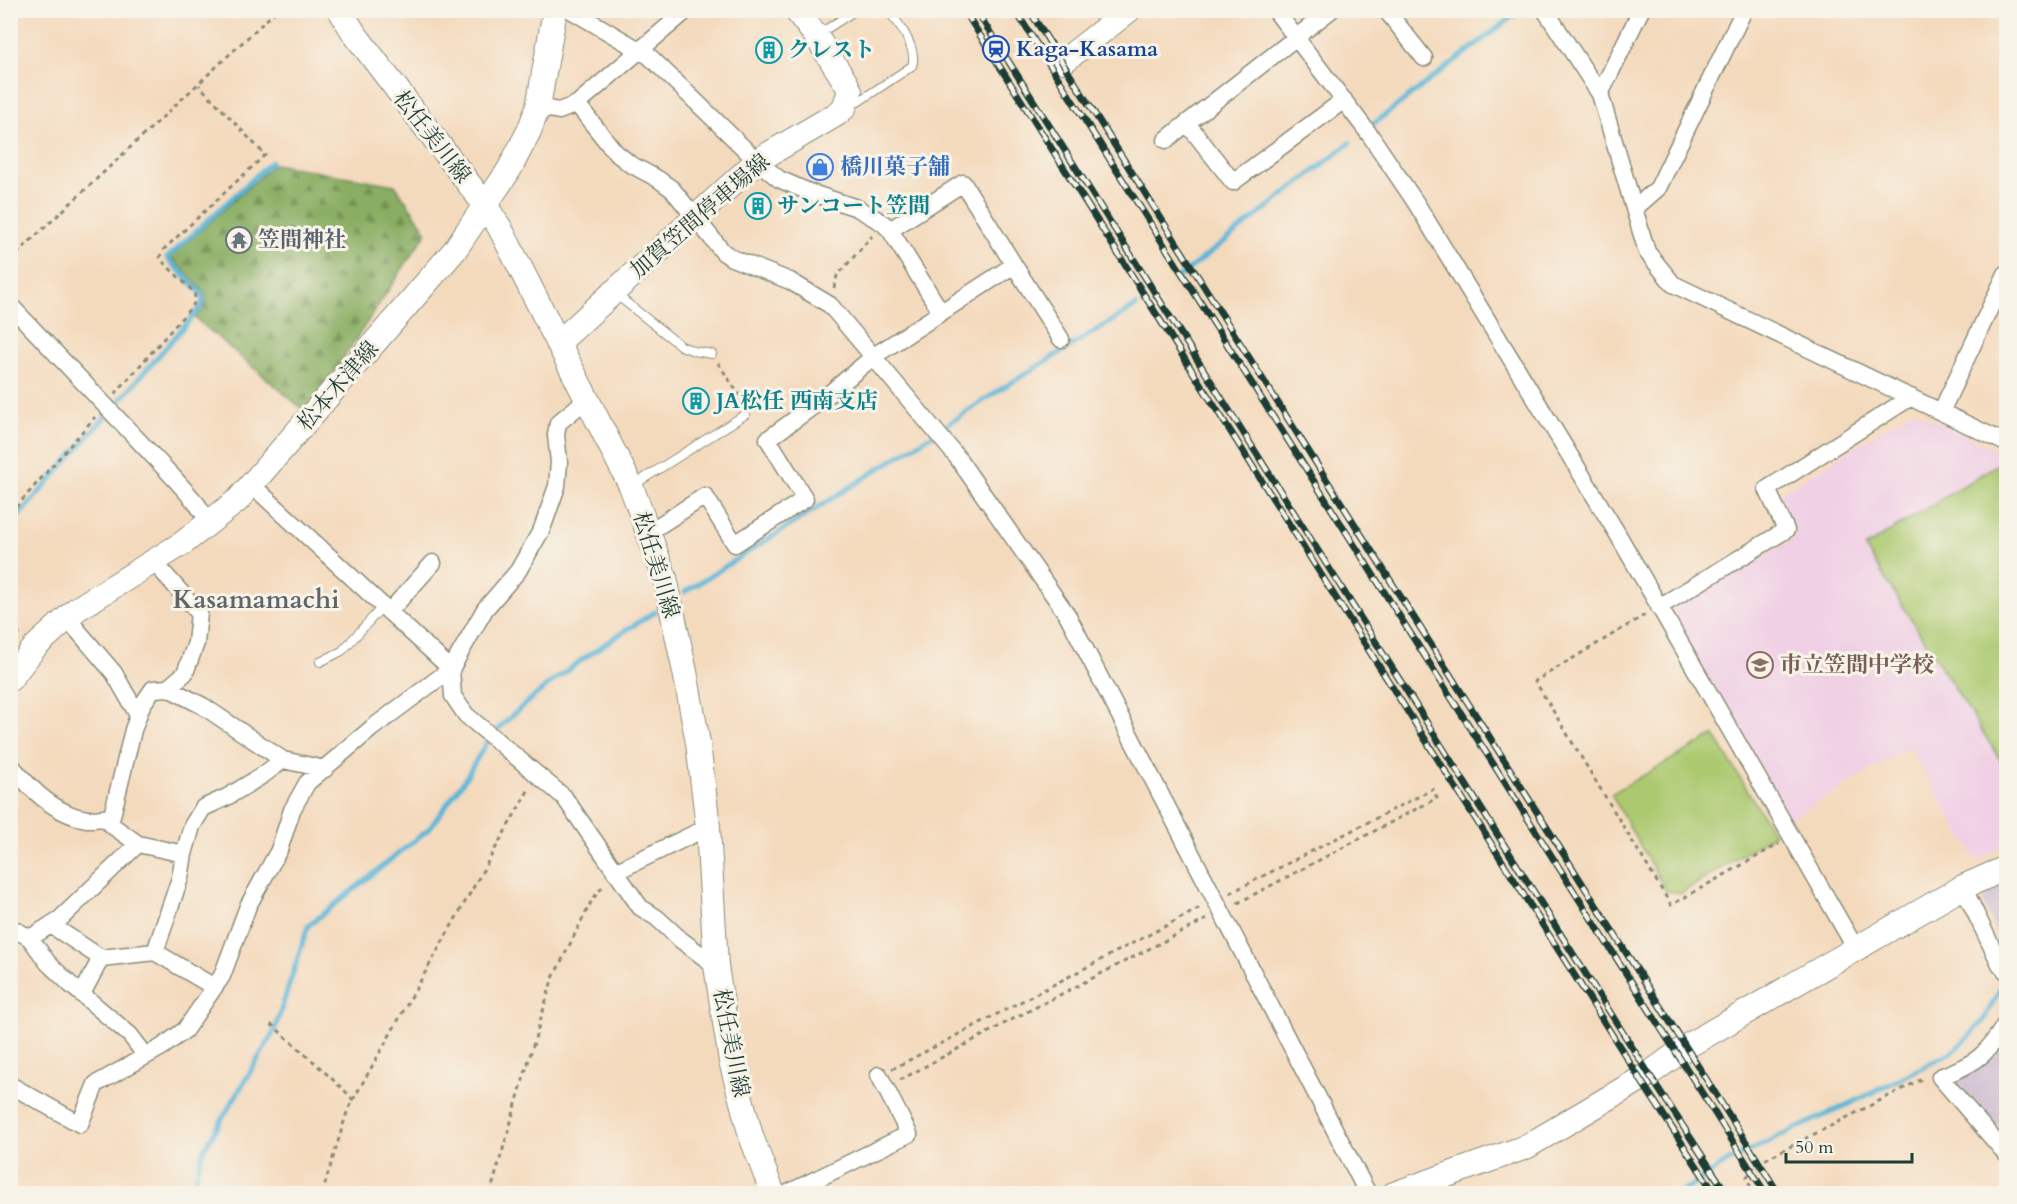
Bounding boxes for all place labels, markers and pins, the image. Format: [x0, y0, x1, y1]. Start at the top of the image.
station icon: Kaga-Kasama [981, 34, 1011, 64]
place label: Kaga-Kasama [1016, 34, 1158, 64]
building icon: クレスト [754, 35, 784, 65]
place label: クレスト [788, 35, 875, 65]
shop icon: 橋川菓子舗 [805, 152, 835, 182]
place label: 橋川菓子舗 [840, 152, 950, 182]
building icon: サンコート笠間 [743, 191, 773, 221]
place label: サンコート笠間 [777, 191, 930, 221]
temple icon: 笠間神社 [224, 225, 254, 255]
place label: 笠間神社 [258, 225, 346, 255]
building icon: JA松任 西南支店 [681, 386, 711, 416]
place label: JA松任 西南支店 [713, 386, 878, 416]
school or university icon: 市立笠間中学校 [1745, 650, 1775, 680]
place label: 市立笠間中学校 [1780, 650, 1934, 680]

